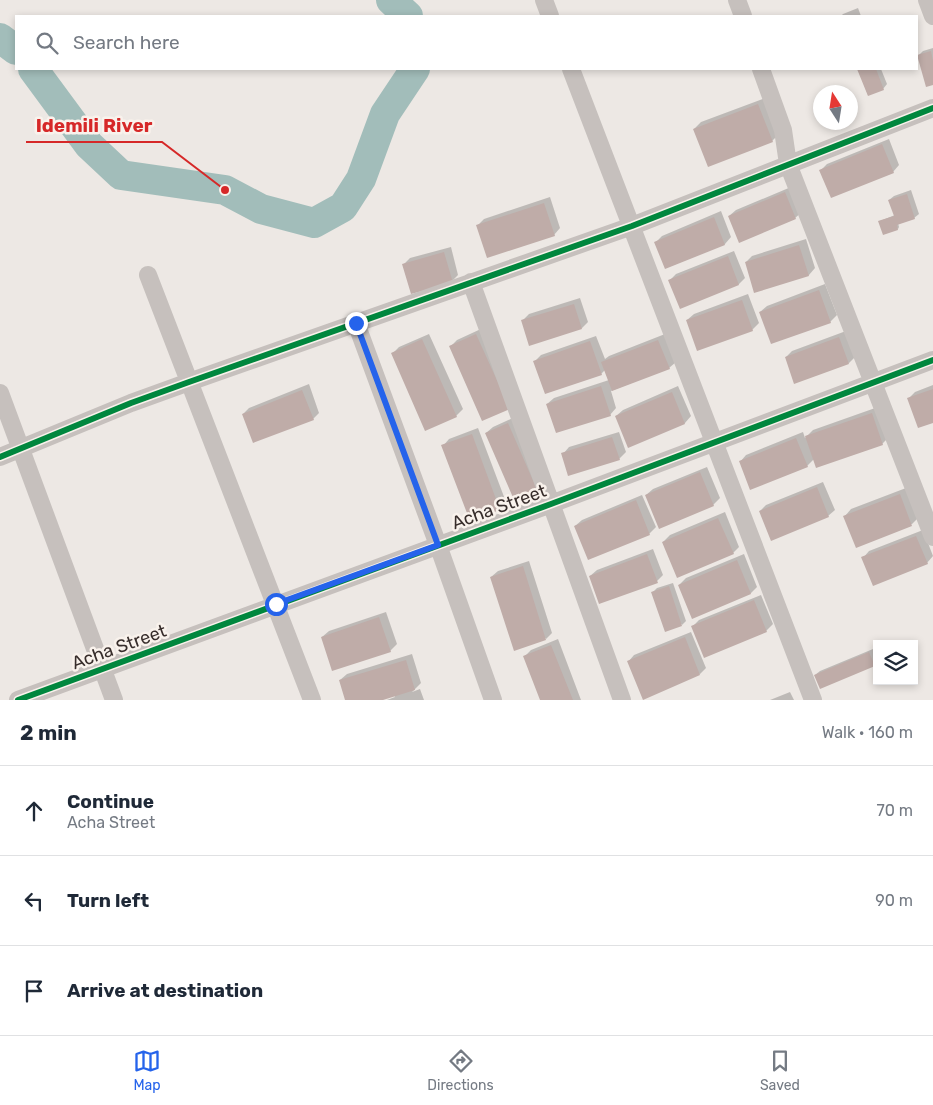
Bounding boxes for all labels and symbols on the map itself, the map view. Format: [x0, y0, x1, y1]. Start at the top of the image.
north arrow [813, 85, 858, 130]
callout: Idemili River [26, 108, 162, 142]
text: Idemili River [36, 114, 153, 137]
route end [345, 312, 368, 335]
street label: Acha Street [449, 480, 549, 534]
route start [265, 593, 288, 616]
street label: Acha Street [69, 620, 169, 674]

